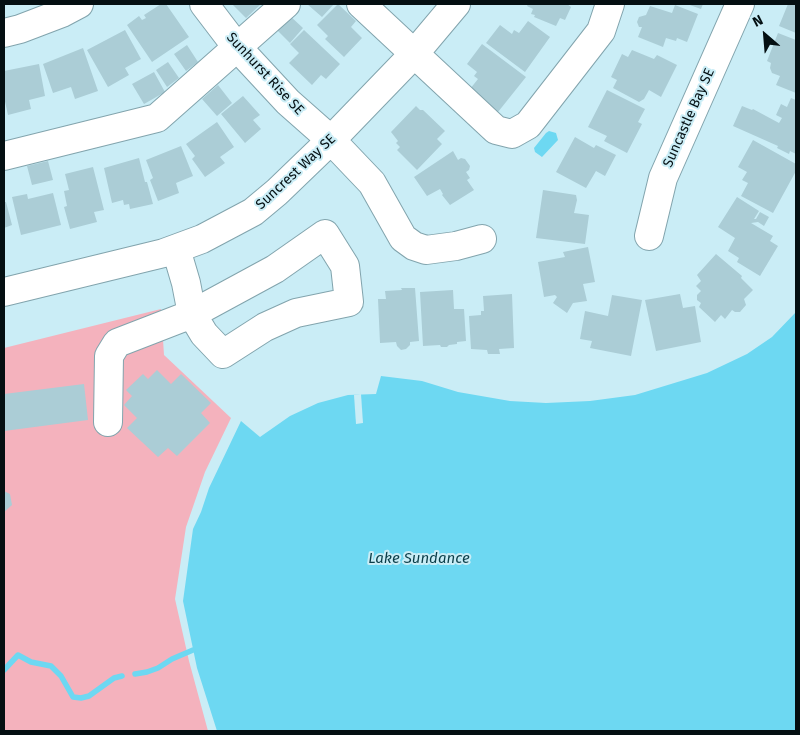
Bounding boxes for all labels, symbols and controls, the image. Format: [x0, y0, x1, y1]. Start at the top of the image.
north arrow [740, 10, 790, 60]
text: N [750, 12, 766, 31]
street label: Sunhurst Rise SE [223, 29, 307, 119]
street label: Suncastle Bay SE [660, 66, 718, 170]
street label: Suncrest Way SE [253, 131, 339, 213]
water label: Lake Sundance [368, 550, 470, 568]

